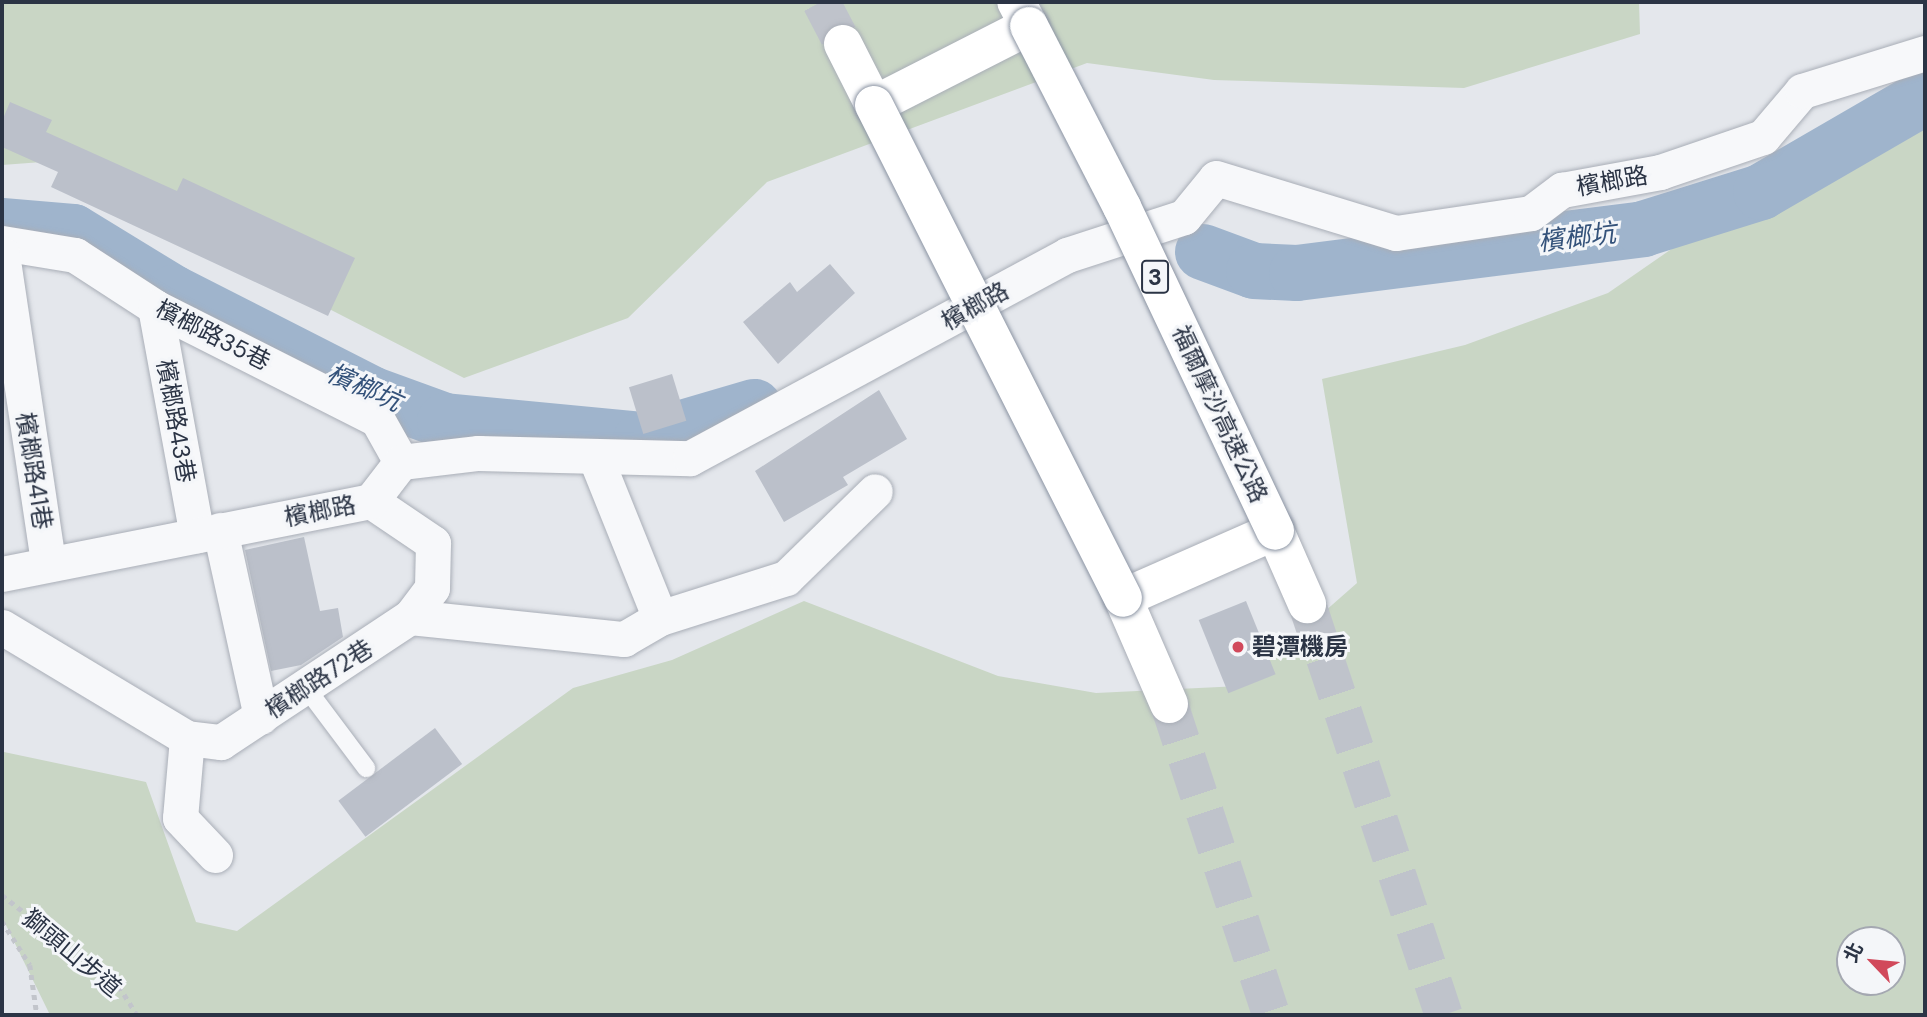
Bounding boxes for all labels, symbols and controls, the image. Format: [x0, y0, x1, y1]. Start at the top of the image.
street label: 檳榔路 [1574, 161, 1650, 201]
water label: 檳榔坑 [1536, 218, 1618, 258]
road number: 3 [1141, 258, 1169, 296]
street label: 檳榔路 [937, 276, 1013, 336]
street label: 檳榔路35巷 [151, 294, 275, 376]
street label: 福爾摩沙高速公路 [1166, 321, 1274, 507]
street label: 檳榔路43巷 [151, 357, 201, 485]
water label: 檳榔坑 [322, 358, 406, 418]
street label: 檳榔路41巷 [11, 410, 57, 532]
street label: 檳榔路 [282, 490, 358, 532]
place label: 碧潭機房 [1252, 633, 1348, 661]
street label: 檳榔路72巷 [260, 634, 378, 724]
marker: 碧潭機房 [1230, 639, 1246, 655]
street label: 獅頭山步道 [17, 903, 127, 1003]
north arrow [1836, 926, 1906, 996]
text: 北 [1838, 938, 1869, 966]

